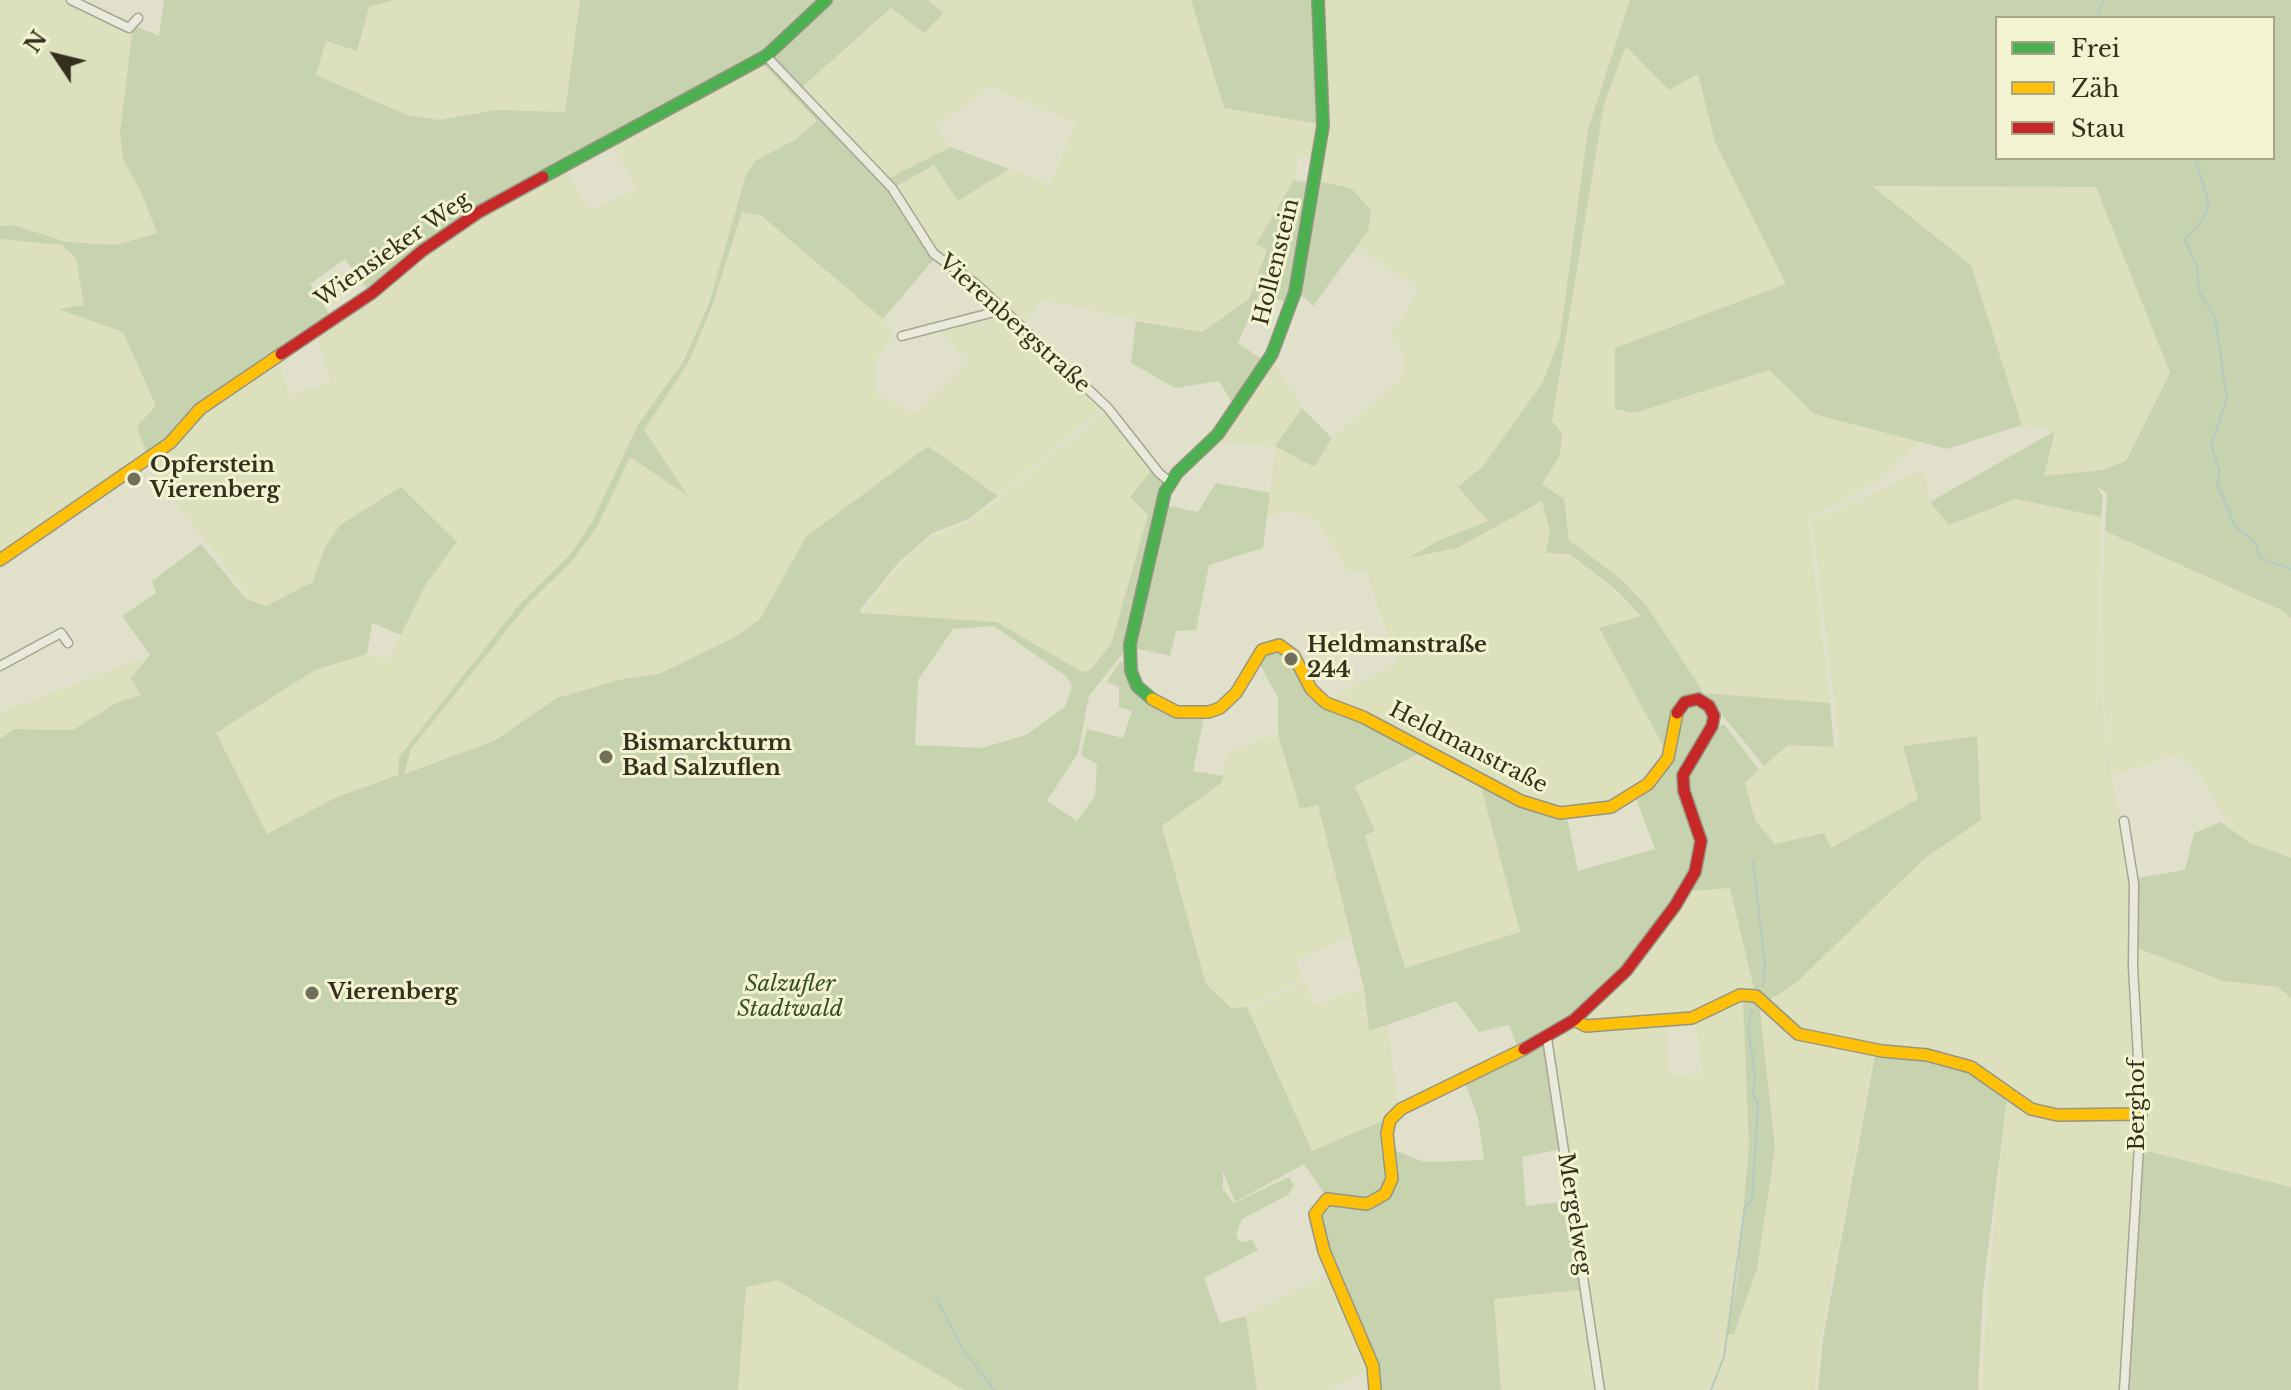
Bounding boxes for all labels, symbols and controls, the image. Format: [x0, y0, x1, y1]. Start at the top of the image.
north arrow [16, 16, 96, 96]
legend [1995, 16, 2275, 160]
text: N [19, 26, 53, 58]
text: Frei [2071, 34, 2120, 63]
text: Zäh [2071, 74, 2119, 103]
text: Stau [2071, 114, 2125, 143]
street label: Wiensieker Weg [310, 187, 476, 313]
street label: Hollenstein [1248, 196, 1306, 328]
street label: Vierenbergstraße [933, 249, 1095, 399]
place label: Opferstein Vierenberg [150, 453, 280, 504]
marker: Opferstein Vierenberg [125, 470, 143, 488]
place label: Heldmanstraße 244 [1307, 633, 1487, 684]
marker: Heldmanstraße 244 [1282, 650, 1300, 668]
street label: Heldmanstraße [1385, 697, 1551, 799]
place label: Bismarckturm Bad Salzuflen [622, 731, 792, 782]
marker: Bismarckturm Bad Salzuflen [597, 748, 615, 766]
park label: Salzufler Stadtwald [737, 972, 843, 1024]
place label: Vierenberg [328, 980, 458, 1006]
marker: Vierenberg [303, 984, 321, 1002]
street label: Berghof [2125, 1059, 2151, 1151]
street label: Mergelweg [1551, 1151, 1597, 1277]

